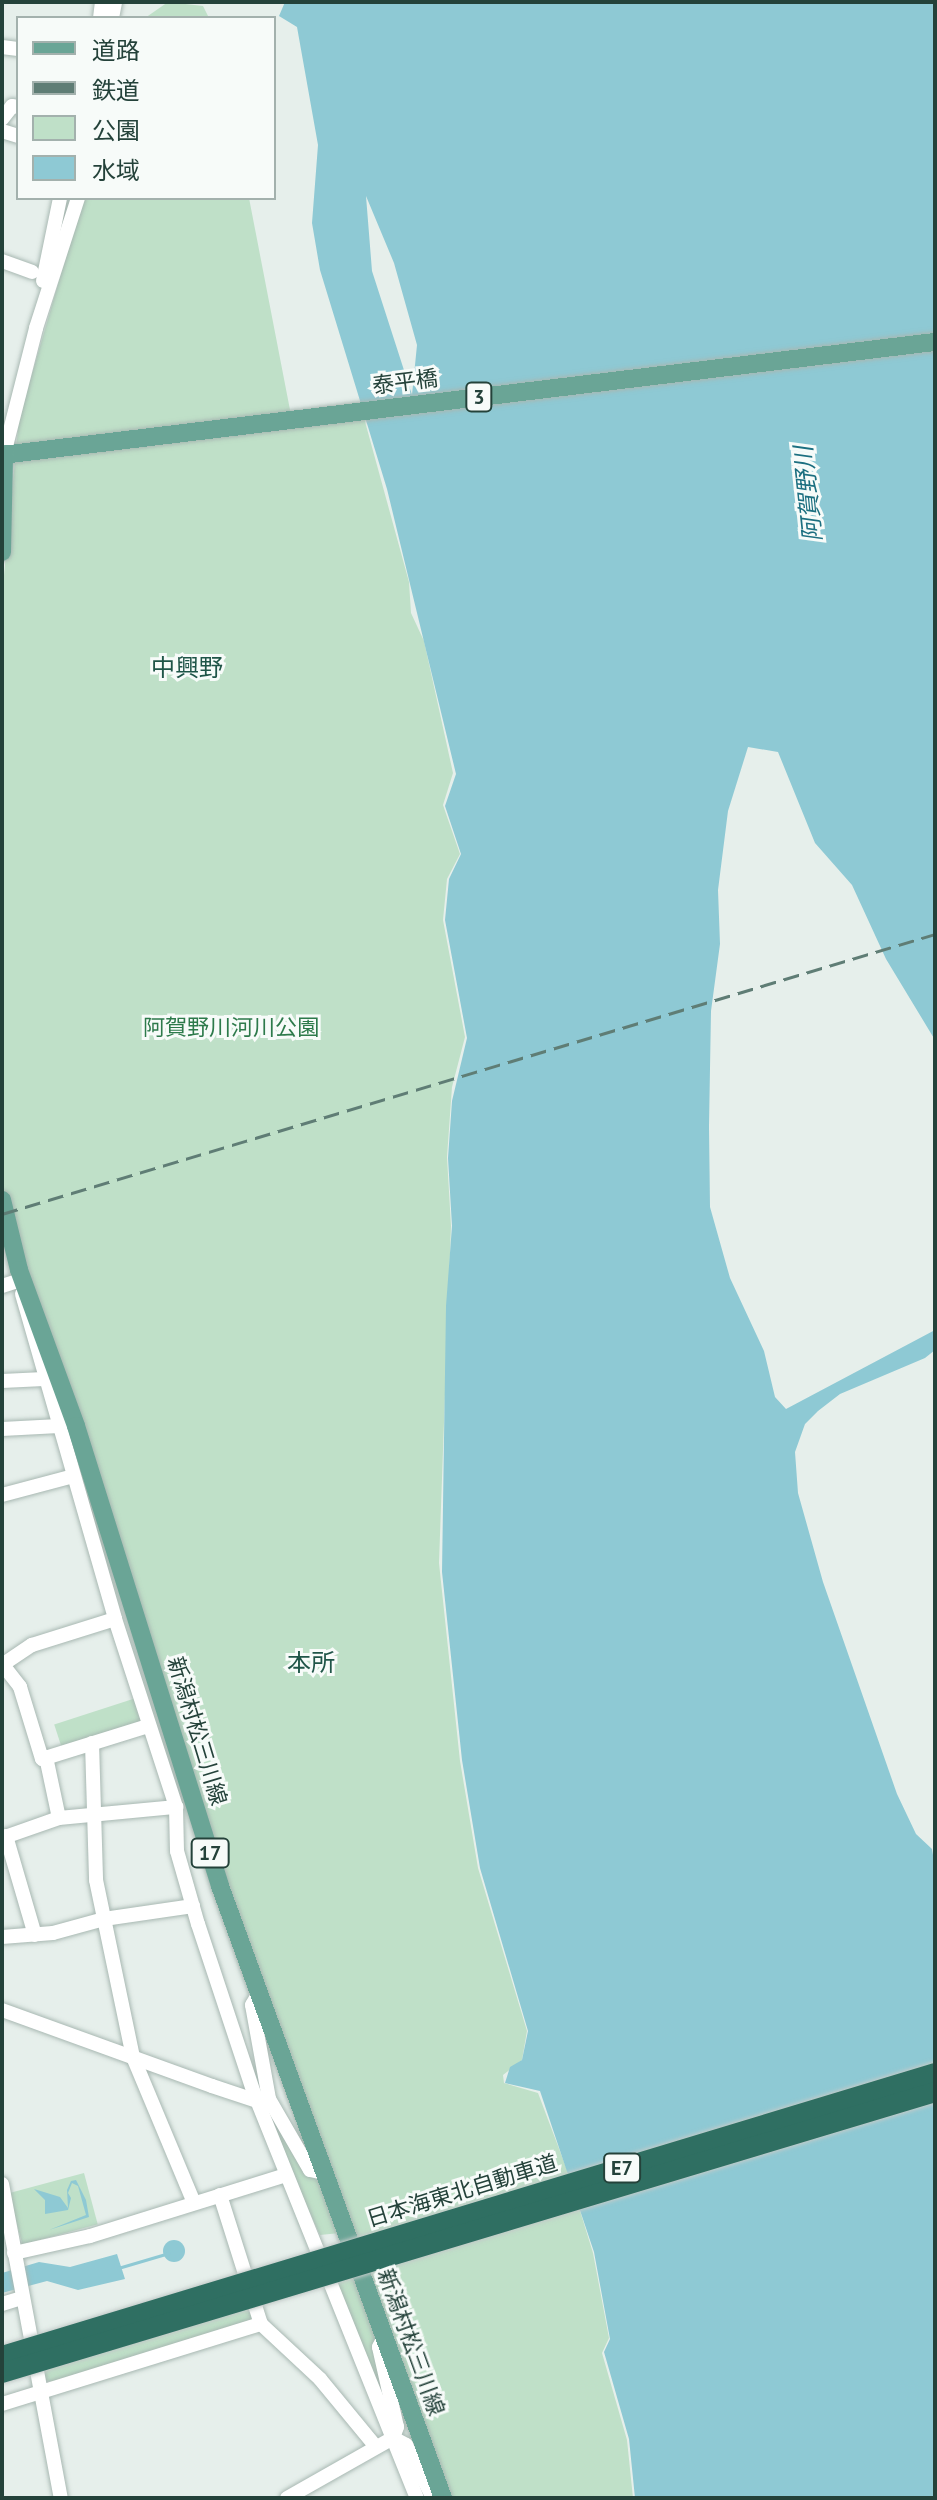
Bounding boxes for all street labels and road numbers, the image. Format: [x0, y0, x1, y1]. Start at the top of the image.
street label: 泰平橋 [371, 365, 439, 399]
road number: 3 [465, 381, 493, 413]
street label: 新潟村松三川線 [162, 1654, 232, 1808]
road number: 17 [190, 1837, 230, 1869]
street label: 日本海東北自動車道 [363, 2149, 561, 2233]
road number: E7 [602, 2152, 642, 2184]
street label: 新潟村松三川線 [372, 2265, 450, 2419]

